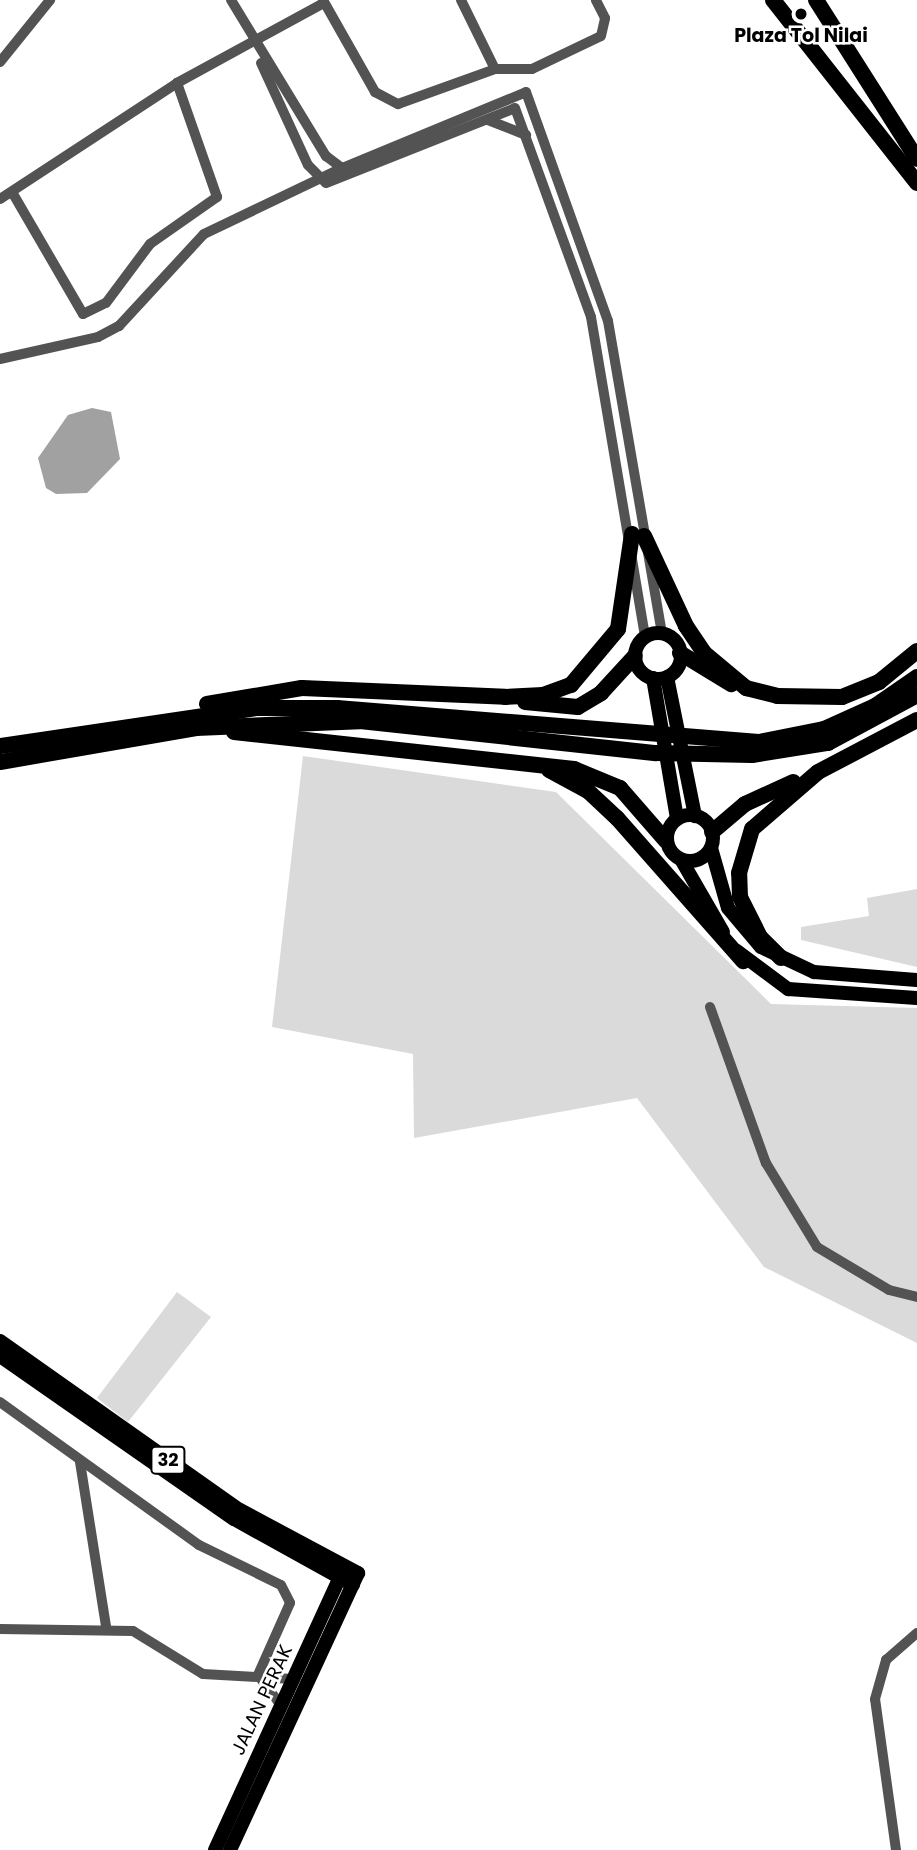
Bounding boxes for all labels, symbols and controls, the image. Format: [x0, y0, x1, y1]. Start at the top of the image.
marker: Plaza Tol Nilai [793, 6, 809, 22]
place label: Plaza Tol Nilai [734, 25, 868, 47]
road number: 32 [149, 1446, 187, 1475]
street label: JALAN PERAK [227, 1641, 297, 1759]

